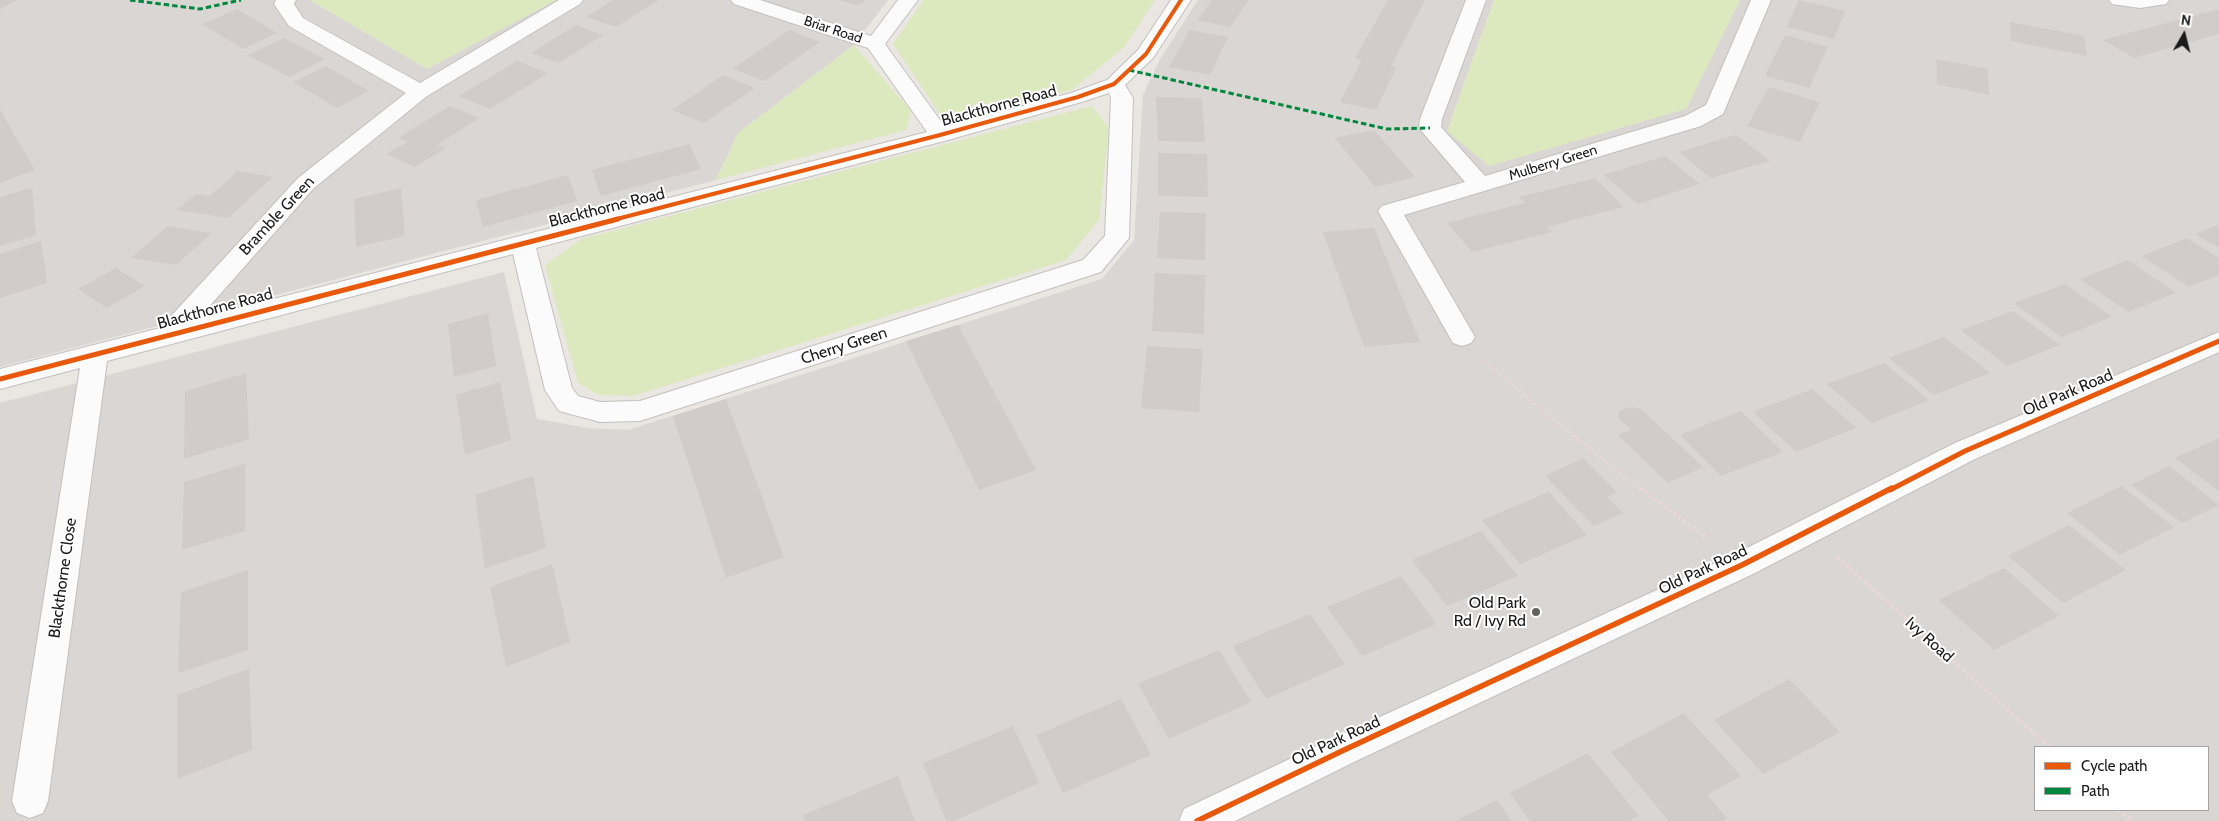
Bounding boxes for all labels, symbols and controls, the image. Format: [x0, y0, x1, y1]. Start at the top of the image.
north arrow [2159, 10, 2209, 60]
text: N [2180, 11, 2192, 30]
street label: Briar Road [802, 13, 864, 47]
street label: Blackthorne Road [939, 81, 1059, 131]
street label: Mulberry Green [1507, 142, 1599, 184]
street label: Bramble Green [235, 172, 319, 260]
street label: Blackthorne Road [547, 184, 667, 232]
street label: Blackthorne Road [155, 284, 275, 334]
street label: Cherry Green [799, 323, 889, 369]
street label: Old Park Road [2020, 365, 2116, 421]
street label: Blackthorne Close [45, 517, 81, 639]
street label: Old Park Road [1656, 541, 1750, 599]
place label: Old Park Rd / Ivy Rd [1454, 593, 1526, 631]
marker: Old Park Rd / Ivy Rd [1530, 606, 1542, 618]
street label: Ivy Road [1901, 613, 1957, 667]
street label: Old Park Road [1289, 712, 1383, 770]
legend [2034, 746, 2209, 811]
text: Cycle path [2081, 757, 2147, 775]
text: Path [2081, 782, 2110, 800]

